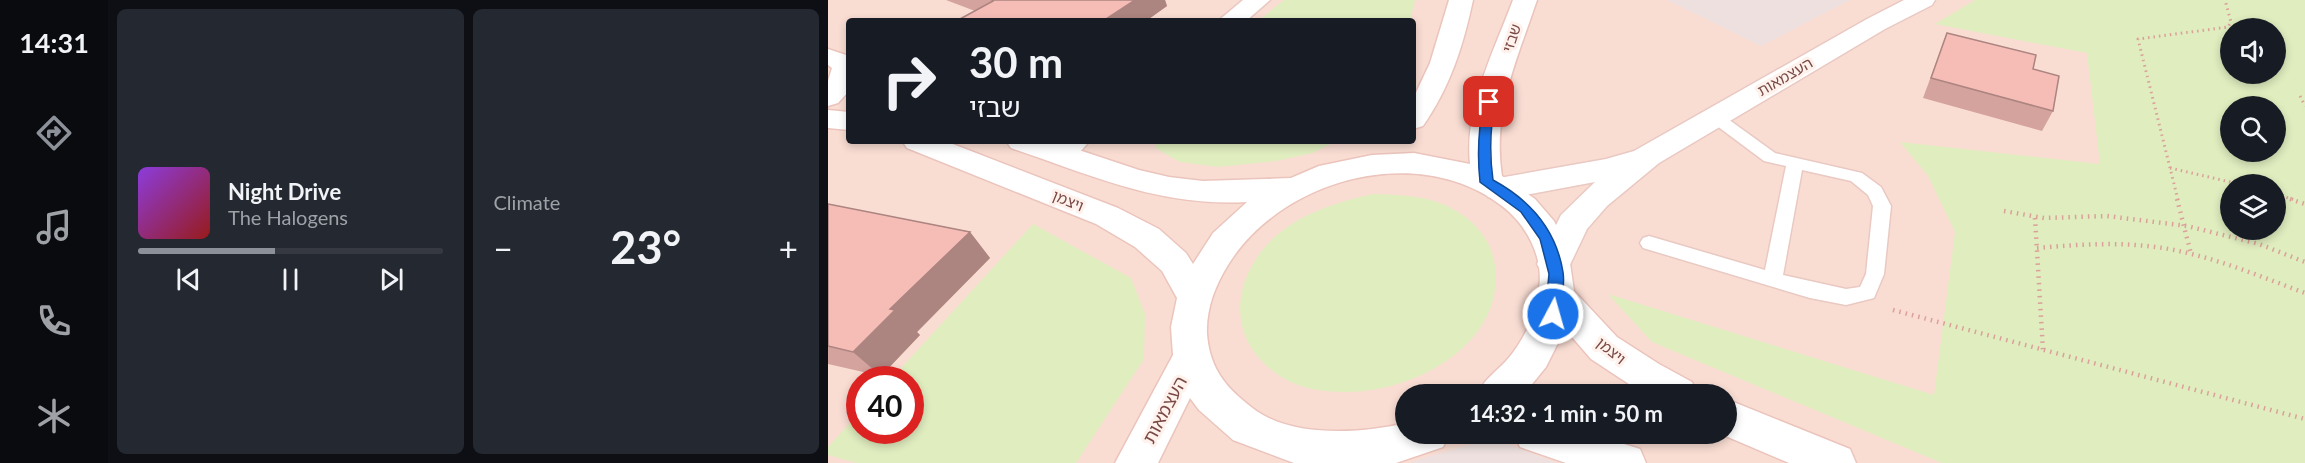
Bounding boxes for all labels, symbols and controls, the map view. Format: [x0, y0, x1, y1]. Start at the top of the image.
map controls [2220, 18, 2286, 240]
button: sound [2220, 18, 2286, 84]
street label: שבזי [1498, 21, 1524, 54]
text: 14:31 [19, 26, 89, 59]
text: 30 m [969, 37, 1063, 87]
icon: right [870, 42, 948, 120]
street label: העצמאות [1754, 53, 1815, 99]
pin [1463, 76, 1514, 127]
icon: arrive [1472, 85, 1505, 118]
text: שבזי [969, 90, 1020, 123]
button: search [2220, 96, 2286, 162]
icon: directions [33, 112, 75, 154]
button: layers [2220, 174, 2286, 240]
text: Night Drive [228, 178, 341, 205]
street label: ויצמן [1050, 186, 1087, 214]
text: Climate [494, 190, 560, 214]
text: The Halogens [228, 205, 348, 229]
icon: music [33, 206, 75, 248]
text: 23° [610, 220, 681, 274]
text: − [494, 228, 513, 268]
text: + [779, 228, 798, 268]
icon: previous [172, 263, 205, 296]
icon: pause [274, 263, 307, 296]
icon: next [375, 263, 408, 296]
position arrow [1521, 282, 1585, 346]
icon: phone [33, 300, 75, 342]
street label: ויצמן [1593, 333, 1630, 367]
speed limit sign: 40 [846, 366, 924, 444]
street label: העצמאות [1137, 372, 1191, 447]
icon: climate [33, 395, 75, 437]
text: 14:32 · 1 min · 50 m [1469, 400, 1663, 427]

